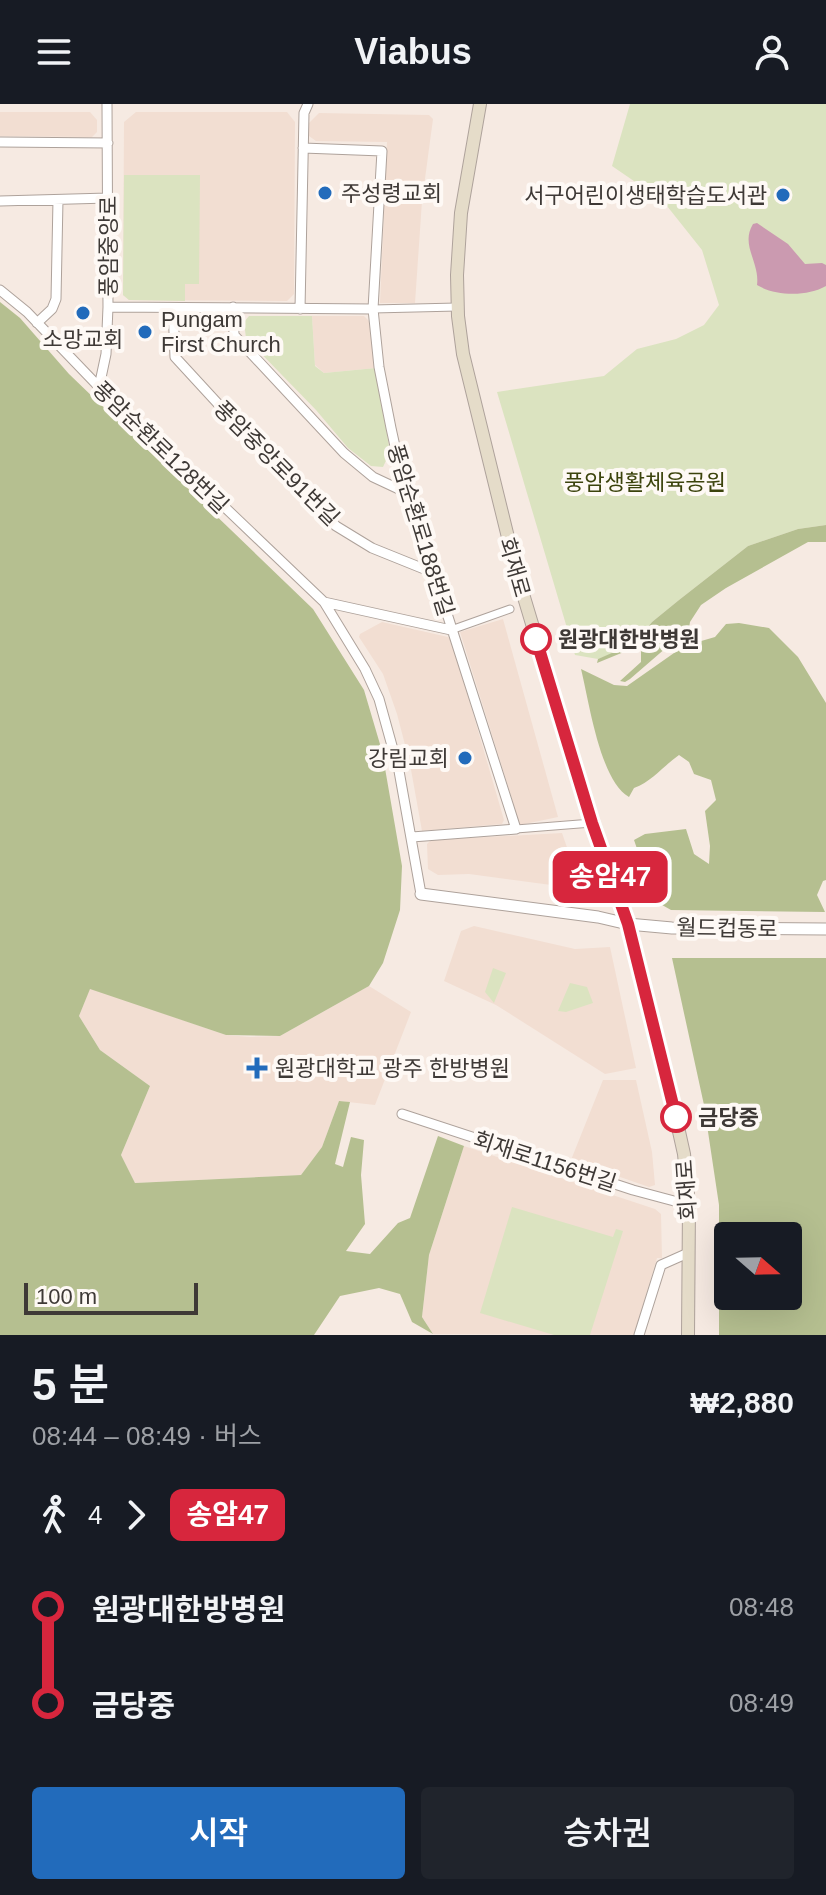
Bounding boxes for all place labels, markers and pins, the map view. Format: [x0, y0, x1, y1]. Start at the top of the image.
place label: 주성령교회 [341, 181, 442, 206]
place label: 서구어린이생태학습도서관 [524, 183, 767, 208]
marker: 주성령교회 [316, 184, 334, 202]
marker: 서구어린이생태학습도서관 [774, 186, 792, 204]
marker: 소망교회 [74, 304, 92, 322]
place label: Pungam First Church [161, 307, 281, 357]
marker: Pungam First Church [136, 323, 154, 341]
place label: 소망교회 [43, 327, 123, 352]
marker: 원광대한방병원 [521, 624, 551, 654]
place label: 원광대한방병원 [558, 627, 700, 652]
place label: 강림교회 [368, 746, 449, 771]
marker: 강림교회 [456, 749, 474, 767]
place label: 원광대학교 광주 한방병원 [275, 1056, 510, 1081]
marker: 원광대학교 광주 한방병원 [246, 1057, 268, 1079]
marker: 금당중 [661, 1102, 691, 1132]
place label: 금당중 [698, 1105, 759, 1130]

